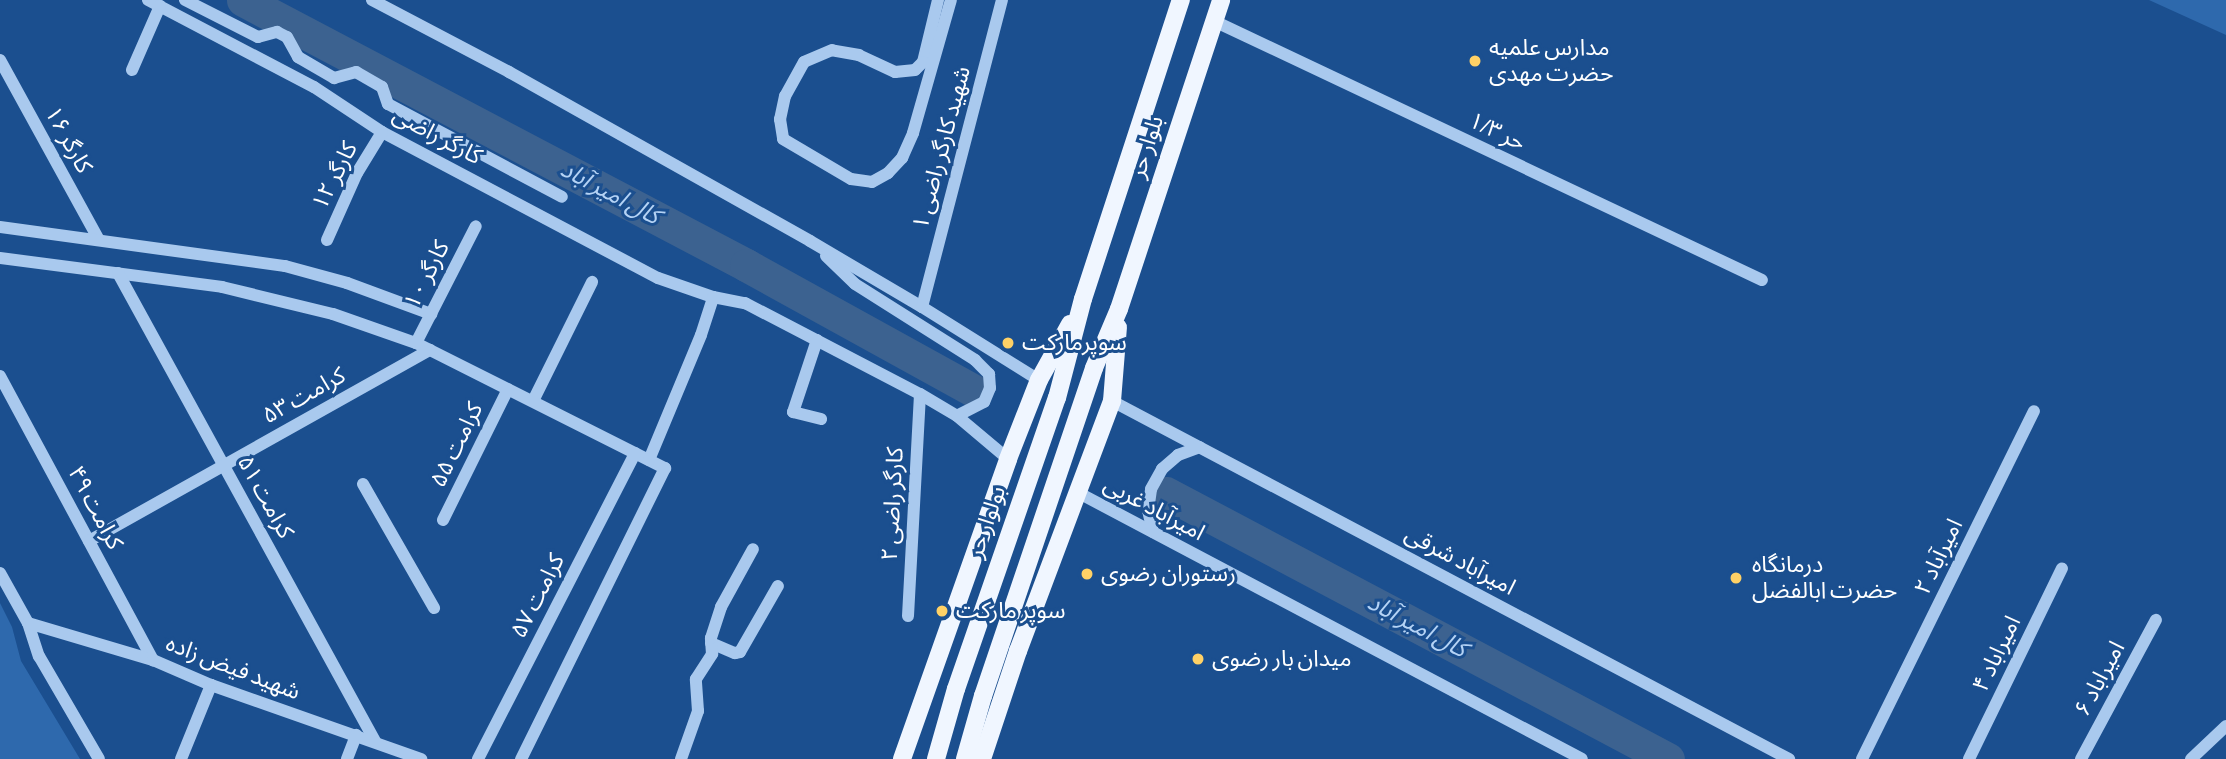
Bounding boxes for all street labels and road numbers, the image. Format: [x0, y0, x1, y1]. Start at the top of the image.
street label: شهید کارگر راضی ۱ [907, 63, 977, 233]
street label: کارگر راضی [388, 101, 486, 171]
street label: کارگر ۱۶ [38, 102, 98, 178]
street label: حر ۱/۳ [1464, 107, 1530, 157]
street label: بلوار حر [1124, 112, 1170, 182]
street label: کارگر ۱۲ [306, 138, 364, 214]
street label: کارگر ۱۰ [398, 237, 456, 313]
street label: کرامت ۵۳ [258, 362, 350, 430]
street label: کرامت ۵۵ [425, 398, 489, 492]
street label: کارگر راضی ۲ [876, 446, 910, 562]
street label: کرامت ۵۱ [231, 451, 299, 543]
street label: کرامت ۴۹ [62, 461, 128, 555]
street label: امیرآباد غربی [1099, 471, 1209, 547]
street label: بولوار حر [962, 482, 1012, 562]
street label: امیرآباد ۲ [1909, 515, 1969, 599]
street label: امیرآباد شرقی [1400, 520, 1520, 602]
street label: کرامت ۵۷ [505, 549, 571, 643]
street label: امیراباد ۴ [1967, 612, 2027, 696]
street label: شهید فیض زاده [162, 630, 304, 706]
street label: امیراباد ۶ [2069, 637, 2131, 721]

